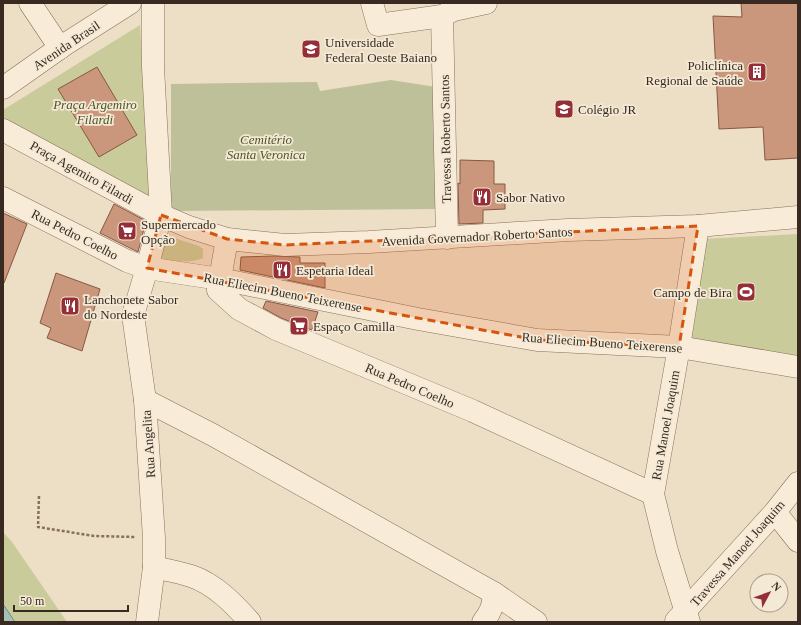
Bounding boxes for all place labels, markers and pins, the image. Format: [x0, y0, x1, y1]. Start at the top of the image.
place label: Universidade Federal Oeste Baiano [325, 35, 437, 65]
school or university icon: Universidade Federal Oeste Baiano [300, 38, 322, 60]
place label: Policlínica Regional de Saúde [646, 58, 743, 88]
building icon: Policlínica Regional de Saúde [746, 61, 768, 83]
school or university icon: Colégio JR [553, 98, 575, 120]
place label: Colégio JR [578, 102, 636, 117]
restaurant icon: Sabor Nativo [471, 186, 493, 208]
place label: Sabor Nativo [496, 190, 565, 205]
place label: Supermercado Opção [141, 217, 216, 247]
supermarket icon: Supermercado Opção [116, 220, 138, 242]
restaurant icon: Espetaria Ideal [271, 259, 293, 281]
place label: Espetaria Ideal [296, 263, 374, 278]
sports icon: Campo de Bira [735, 281, 757, 303]
place label: Campo de Bira [653, 285, 732, 300]
place label: Lanchonete Sabor do Nordeste [84, 292, 179, 322]
restaurant icon: Lanchonete Sabor do Nordeste [59, 295, 81, 317]
supermarket icon: Espaço Camilla [288, 315, 310, 337]
place label: Espaço Camilla [313, 319, 395, 334]

